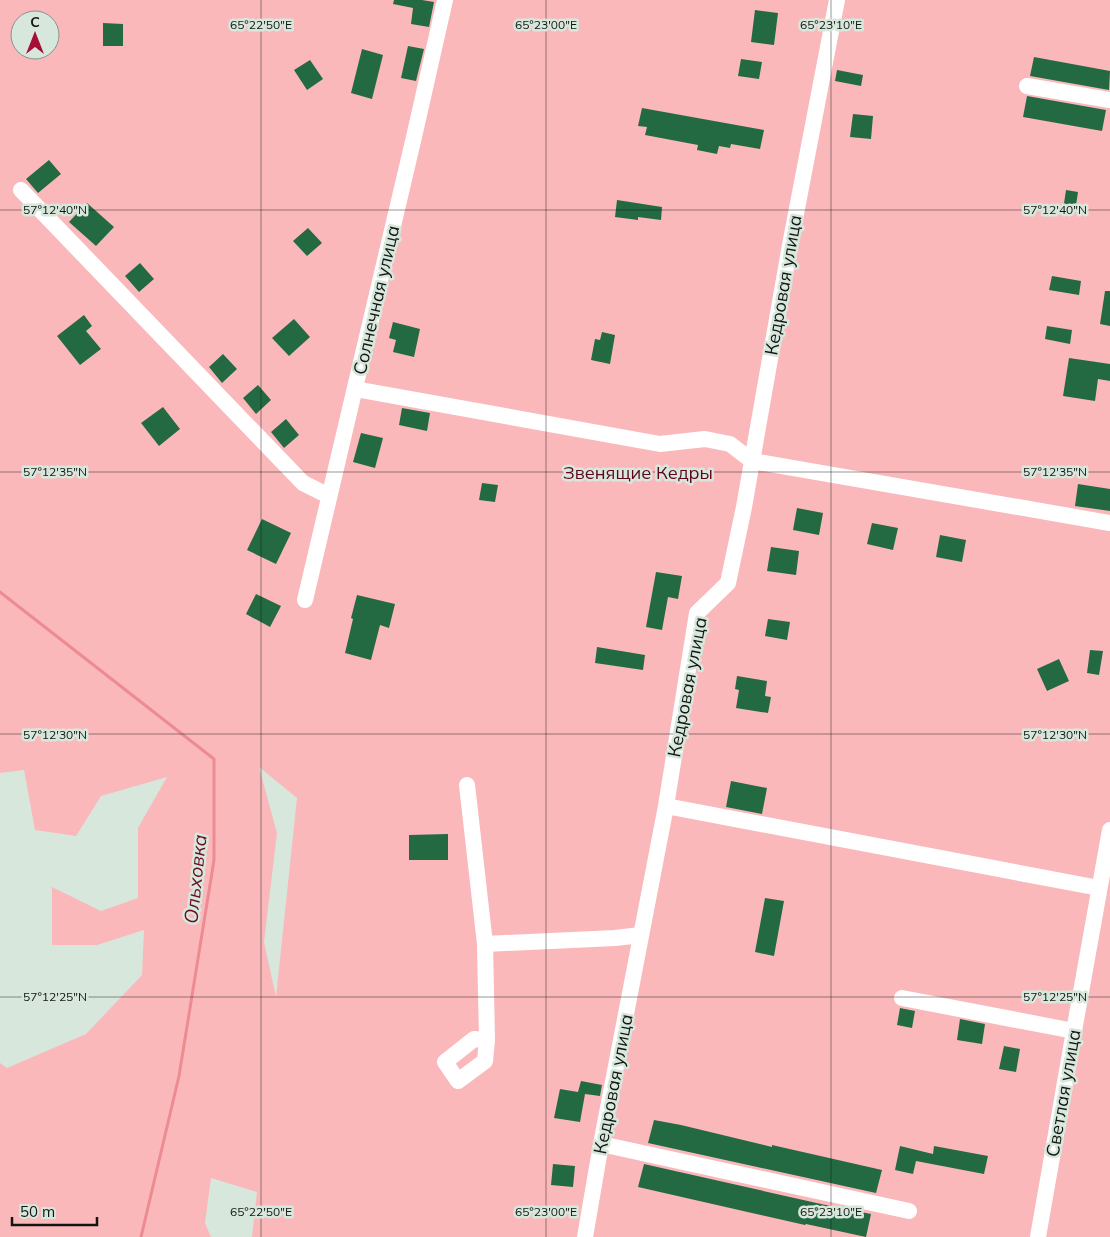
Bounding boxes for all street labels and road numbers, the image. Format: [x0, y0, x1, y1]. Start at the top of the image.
street label: Кедровая улица [759, 213, 807, 357]
street label: Солнечная улица [348, 223, 404, 377]
street label: Кедровая улица [662, 615, 712, 759]
street label: Кедровая улица [588, 1012, 638, 1156]
street label: Светлая улица [1040, 1027, 1086, 1159]

